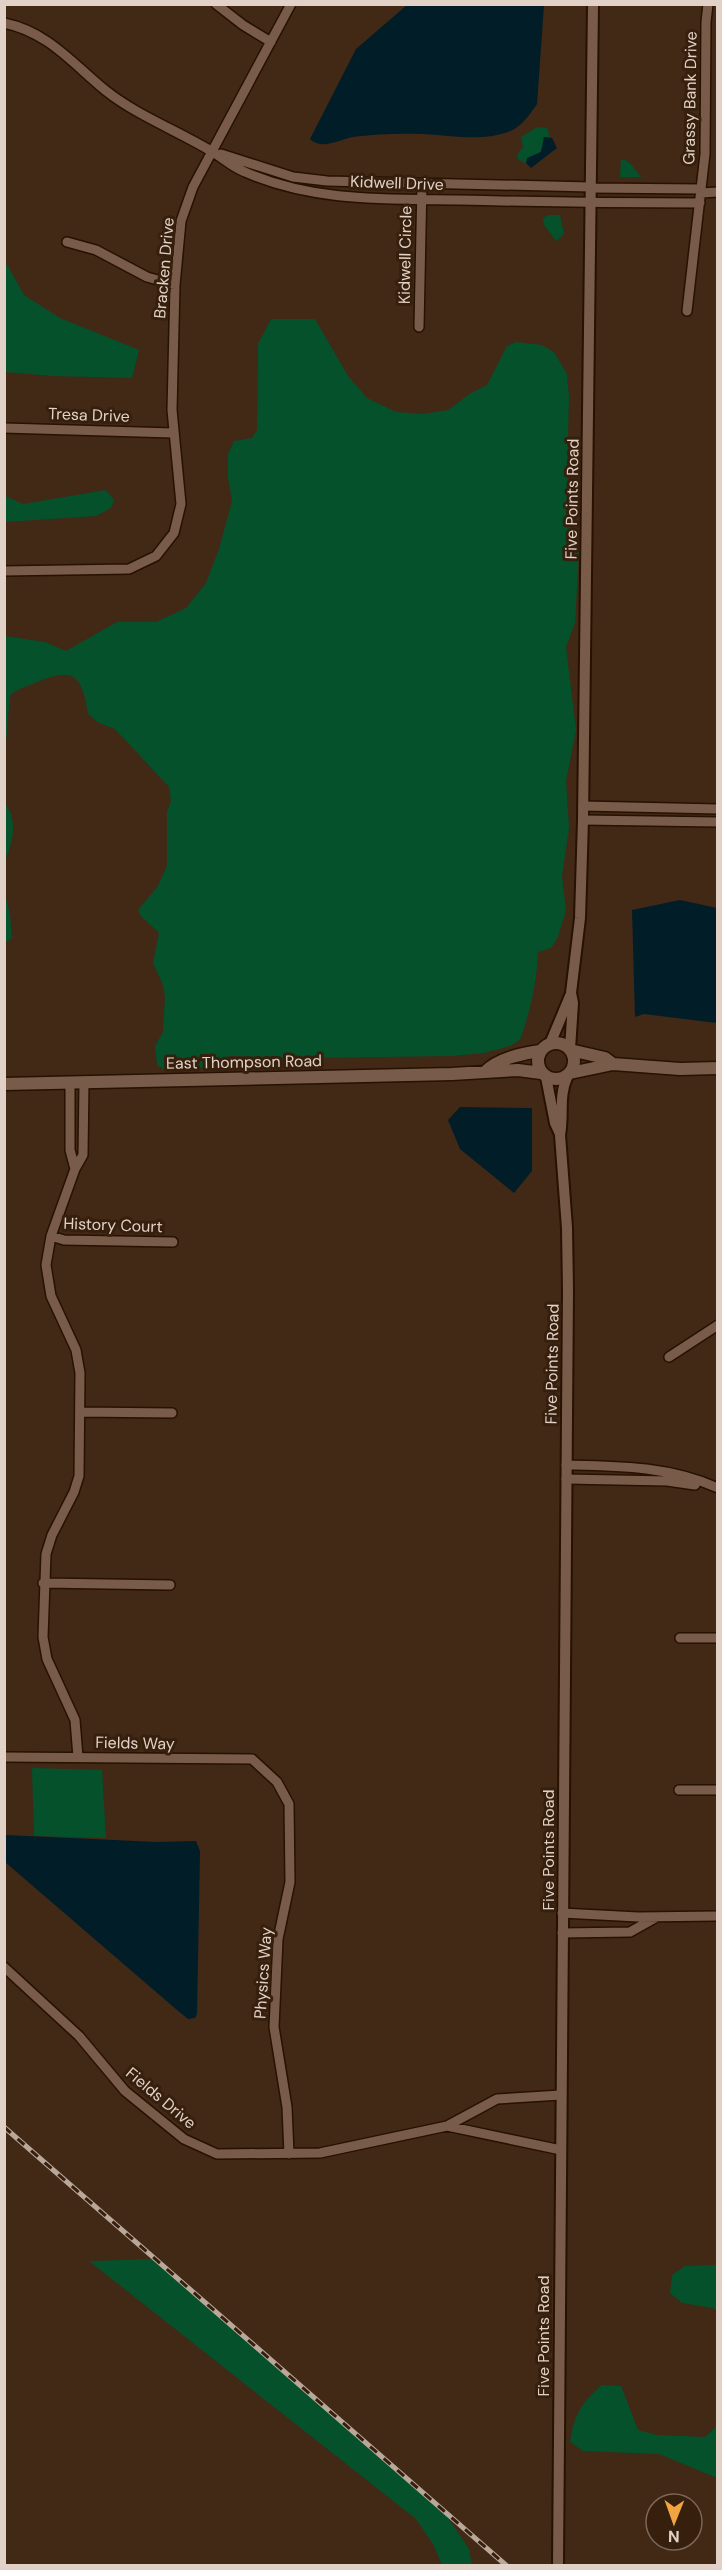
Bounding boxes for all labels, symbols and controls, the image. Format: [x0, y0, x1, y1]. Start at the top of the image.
street label: Grassy Bank Drive [678, 31, 702, 165]
street label: Kidwell Drive [350, 171, 444, 195]
street label: Kidwell Circle [394, 206, 416, 304]
street label: Bracken Drive [149, 217, 179, 319]
street label: Tresa Drive [48, 403, 130, 427]
street label: Five Points Road [560, 438, 584, 560]
street label: East Thompson Road [166, 1050, 322, 1074]
street label: History Court [63, 1213, 163, 1237]
street label: Five Points Road [540, 1303, 564, 1425]
street label: Fields Way [95, 1732, 175, 1754]
street label: Five Points Road [538, 1790, 559, 1910]
street label: Physics Way [249, 1926, 277, 2020]
street label: Fields Drive [122, 2063, 200, 2133]
street label: Five Points Road [533, 2276, 554, 2396]
north arrow [644, 2492, 704, 2552]
text: N [668, 2526, 680, 2547]

